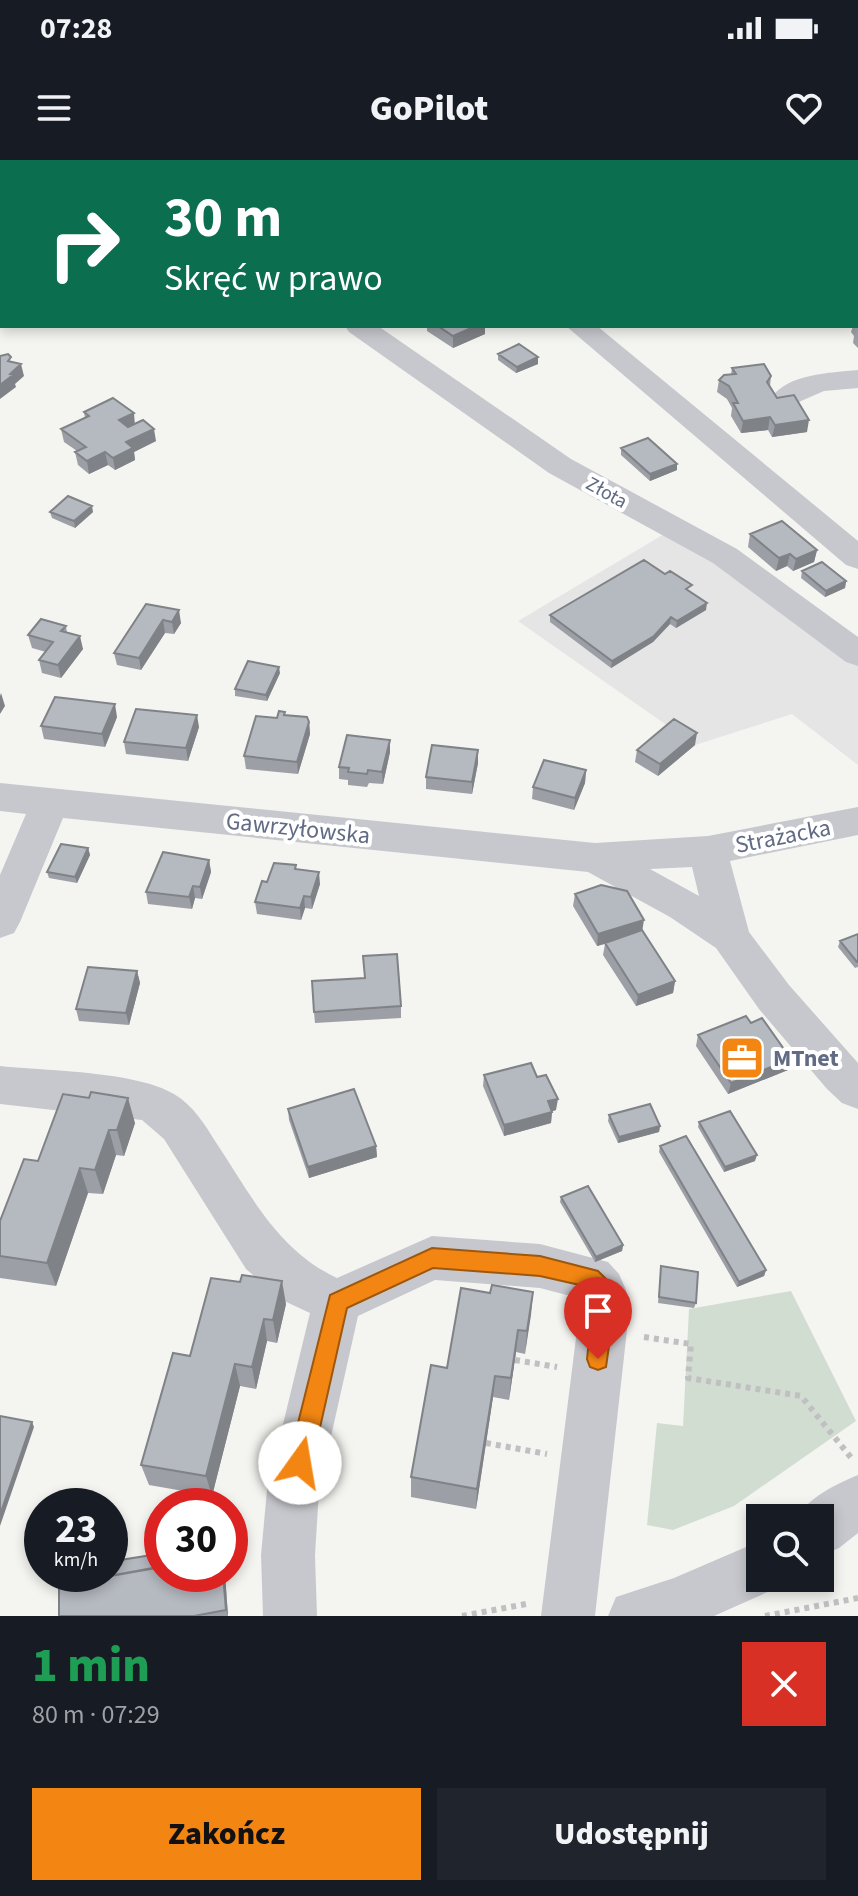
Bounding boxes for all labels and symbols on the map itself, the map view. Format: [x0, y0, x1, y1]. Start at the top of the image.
street label: Złota [581, 470, 632, 516]
street label: Gawrzyłowska [224, 804, 372, 853]
street label: Strażacka [732, 810, 834, 863]
office icon: MTnet [718, 1034, 766, 1082]
place label: MTnet [773, 1041, 839, 1076]
pin [564, 1277, 632, 1359]
position arrow [258, 1421, 342, 1505]
speed limit sign: 30 [144, 1488, 248, 1592]

